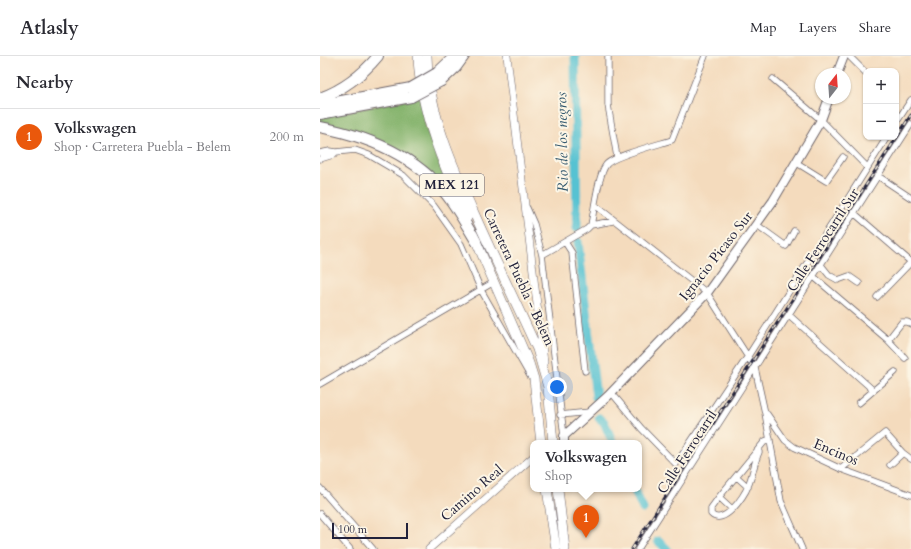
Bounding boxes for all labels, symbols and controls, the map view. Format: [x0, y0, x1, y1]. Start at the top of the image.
text: Atlasly [20, 15, 79, 41]
text: Map [750, 18, 777, 37]
text: Layers [799, 18, 837, 37]
text: Share [859, 18, 891, 37]
north arrow [815, 68, 851, 104]
map controls [863, 68, 899, 140]
button: + [863, 68, 899, 104]
text: Nearby [16, 71, 73, 94]
water label: Rio de los negros [551, 92, 573, 192]
button: − [863, 104, 899, 140]
text: Volkswagen [54, 118, 137, 138]
text: 1 [26, 128, 32, 146]
text: 200 m [270, 128, 304, 146]
text: Shop · Carretera Puebla - Belem [54, 138, 231, 156]
road number: MEX 121 [420, 174, 484, 196]
street label: Calle Ferrocarril Sur [782, 184, 864, 295]
street label: Carretera Puebla - Belem [479, 205, 559, 349]
street label: Ignacio Picaso Sur [675, 207, 758, 305]
your location [547, 377, 567, 397]
street label: Calle Ferrocarril [653, 406, 721, 498]
street label: Encinos [811, 434, 862, 470]
popup [530, 440, 642, 492]
text: Volkswagen [545, 447, 627, 467]
street label: Camino Real [437, 460, 508, 526]
text: Shop [545, 467, 572, 485]
pin: 1 [573, 505, 599, 538]
scale bar [332, 521, 408, 540]
text: 100 m [338, 522, 367, 537]

